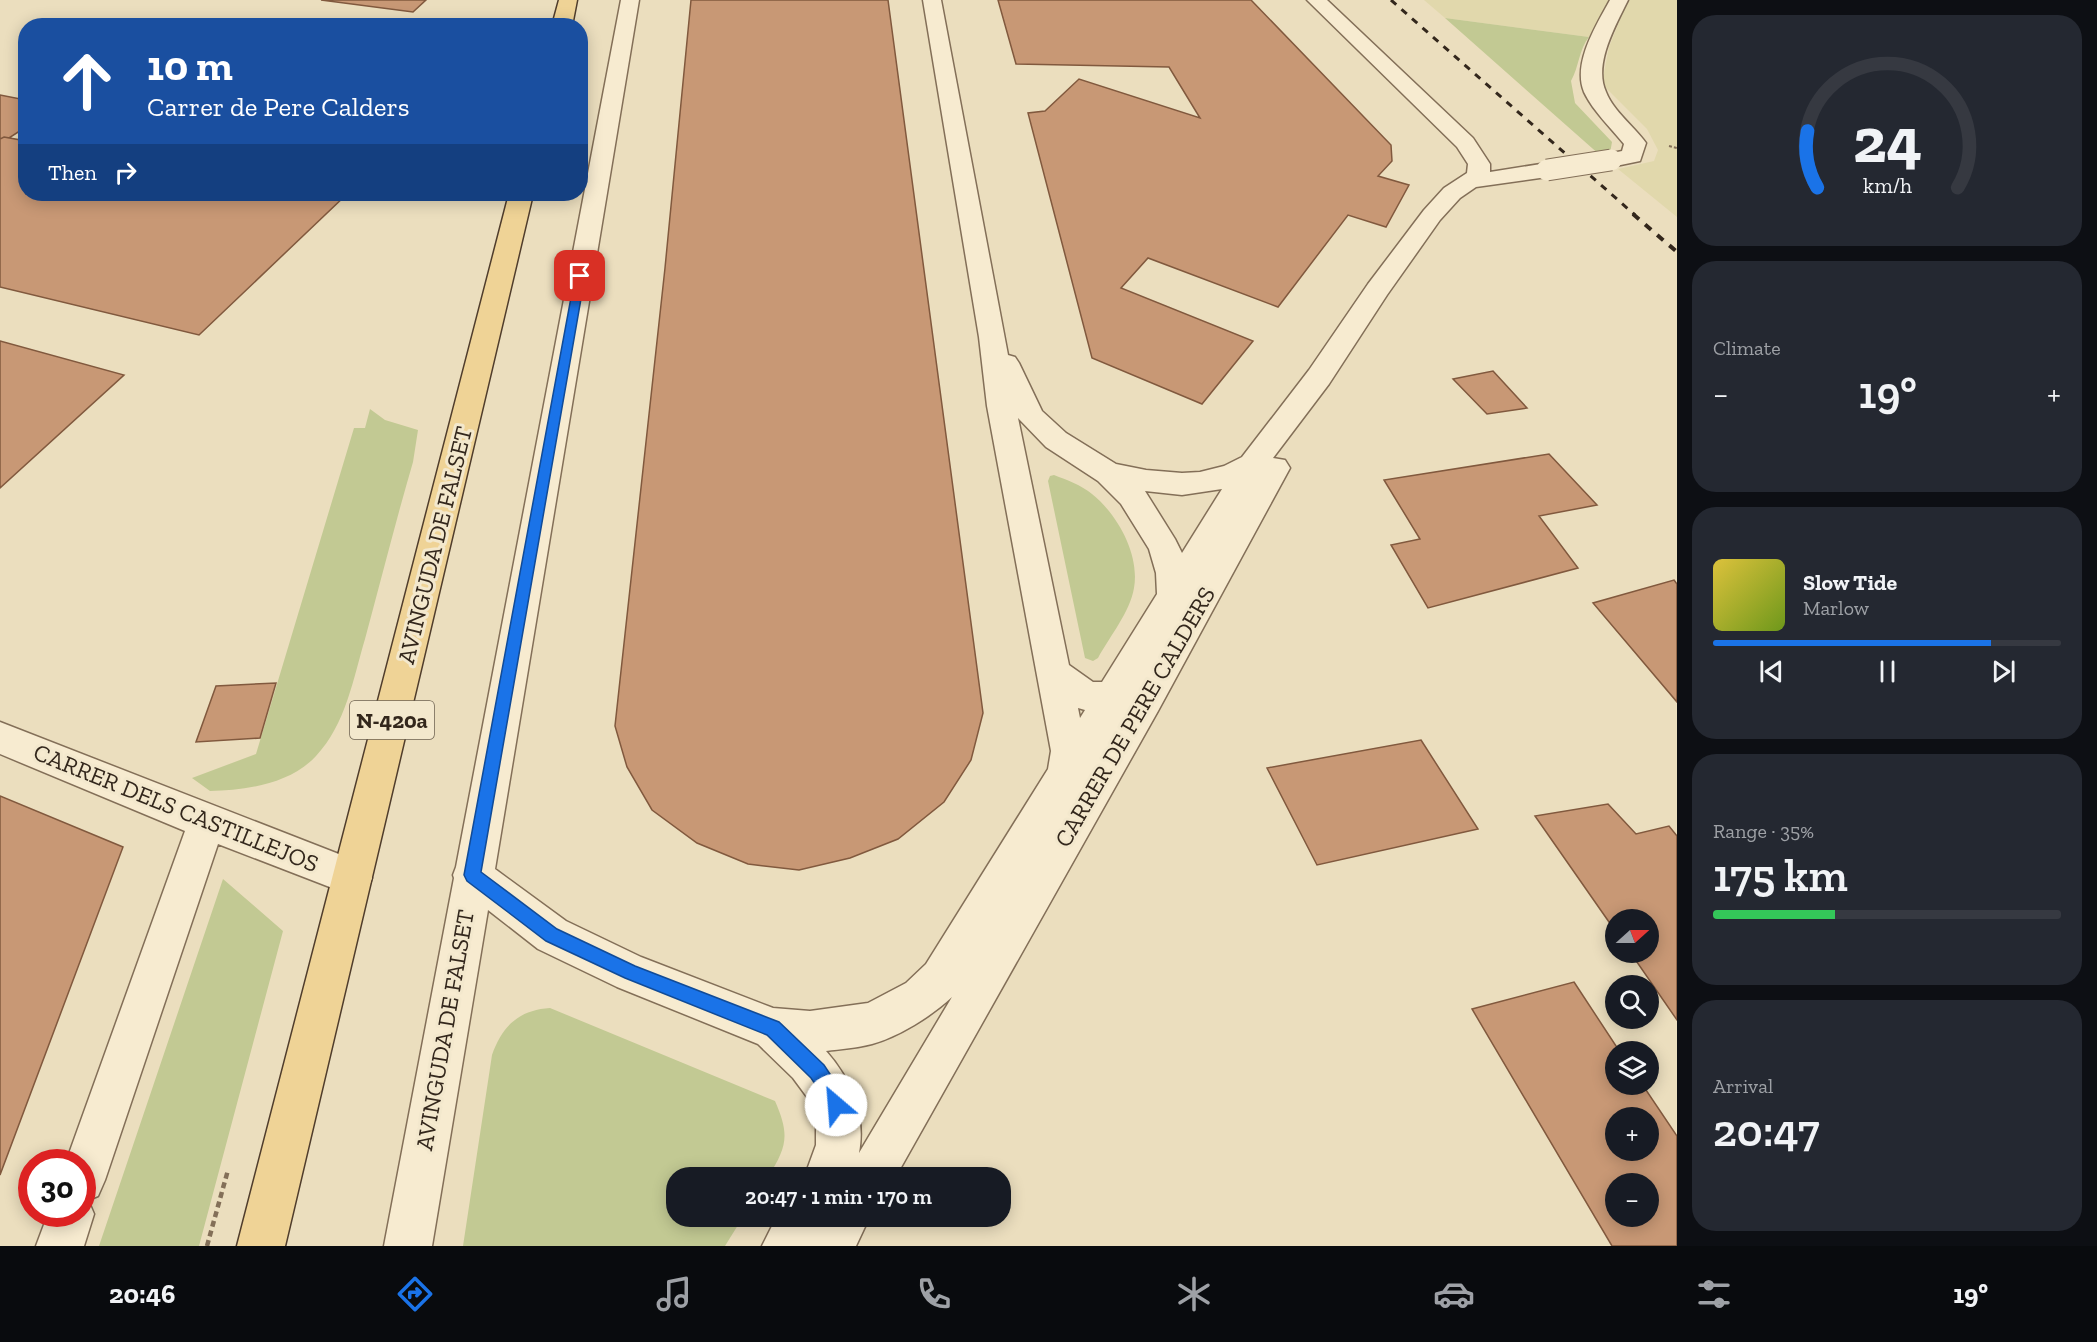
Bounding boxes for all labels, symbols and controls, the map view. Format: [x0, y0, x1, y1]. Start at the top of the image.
text: 10 m [147, 40, 233, 91]
icon: ahead [48, 42, 126, 120]
text: Carrer de Pere Calders [147, 91, 410, 123]
text: 24 [1852, 103, 1922, 178]
icon: right [109, 156, 142, 189]
text: Then [48, 159, 97, 186]
text: km/h [1863, 173, 1911, 198]
pin [554, 250, 605, 301]
icon: arrive [563, 259, 596, 292]
text: Climate [1713, 336, 1781, 360]
text: 19° [1859, 366, 1917, 420]
text: − [1713, 374, 1728, 413]
text: + [2047, 374, 2061, 413]
street label: AVINGUDA DE FALSET [391, 423, 478, 667]
text: Slow Tide [1803, 569, 1897, 596]
street label: CARRER DE PERE CALDERS [1048, 581, 1221, 852]
text: Marlow [1803, 596, 1869, 620]
icon: previous [1755, 655, 1788, 688]
icon: pause [1871, 655, 1904, 688]
icon: next [1987, 655, 2020, 688]
road number: N-420a [350, 701, 434, 739]
street label: CARRER DELS CASTILLEJOS [29, 737, 323, 878]
text: Range · 35% [1713, 819, 1814, 843]
text: 175 km [1713, 849, 1848, 903]
street label: AVINGUDA DE FALSET [409, 907, 480, 1152]
north arrow [1605, 909, 1659, 963]
map controls [1605, 909, 1659, 1227]
button: search [1605, 975, 1659, 1029]
button: layers [1605, 1041, 1659, 1095]
position arrow [804, 1073, 868, 1137]
text: Arrival [1713, 1074, 1773, 1098]
text: 20:47 [1713, 1104, 1820, 1158]
button: + [1605, 1107, 1659, 1161]
speed limit sign: 30 [18, 1149, 96, 1227]
button: − [1605, 1173, 1659, 1227]
text: 20:47 · 1 min · 170 m [745, 1183, 932, 1210]
icon: directions [394, 1273, 436, 1315]
icon: music [653, 1273, 695, 1315]
icon: phone [913, 1273, 955, 1315]
icon: climate [1173, 1273, 1215, 1315]
icon: car [1433, 1273, 1475, 1315]
icon: filters [1693, 1273, 1735, 1315]
text: 20:46 [109, 1278, 176, 1310]
text: 19° [1953, 1278, 1988, 1310]

